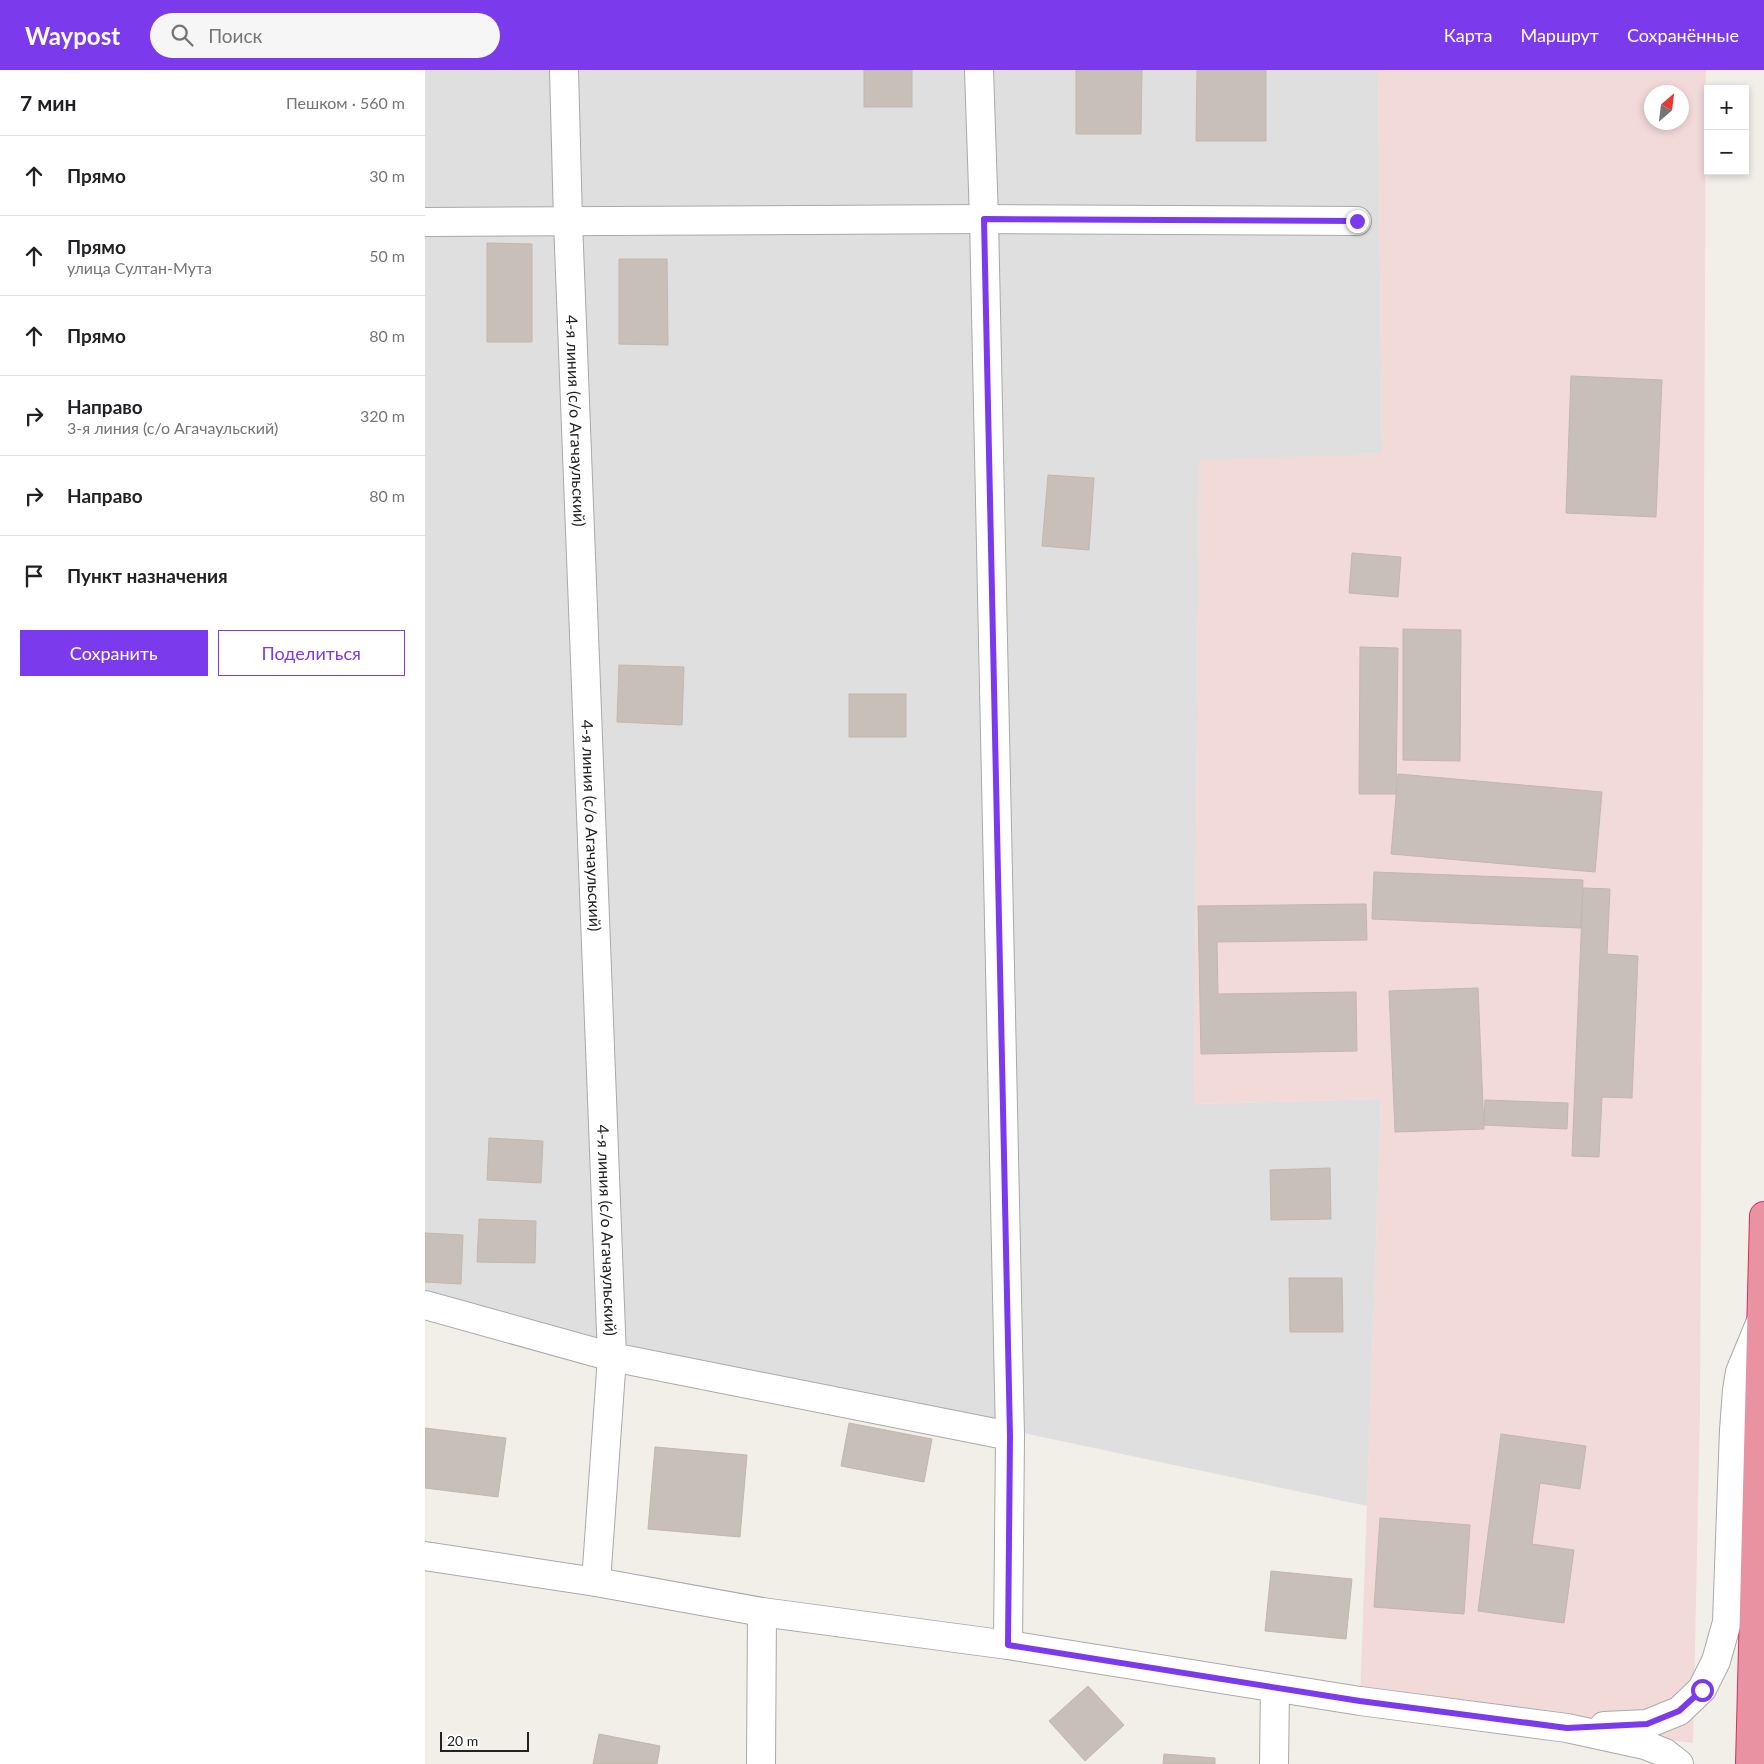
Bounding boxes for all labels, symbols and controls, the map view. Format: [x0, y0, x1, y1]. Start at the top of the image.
search box [150, 13, 500, 58]
text: Waypost [25, 21, 120, 50]
icon: search [168, 21, 196, 49]
text: Поиск [208, 24, 262, 47]
text: Карта [1444, 24, 1492, 46]
text: Маршрут [1520, 24, 1599, 46]
text: Сохранённые [1627, 24, 1739, 46]
north arrow [1644, 85, 1689, 130]
map controls [1704, 85, 1749, 175]
button: + [1704, 85, 1749, 130]
text: 7 мин [20, 90, 77, 115]
text: Пешком · 560 m [286, 93, 405, 112]
button: − [1704, 130, 1749, 175]
icon: ahead [20, 162, 48, 190]
text: Прямо [67, 164, 126, 187]
text: 30 m [369, 166, 405, 185]
route end [1346, 210, 1369, 233]
text: Прямо [67, 235, 126, 258]
icon: ahead [20, 242, 48, 270]
text: 50 m [369, 246, 405, 265]
text: улица Султан-Мута [67, 258, 212, 277]
street label: 4-я линия (с/о Агачаульский) [563, 315, 590, 527]
icon: ahead [20, 322, 48, 350]
text: Прямо [67, 324, 126, 347]
text: 80 m [369, 326, 405, 345]
text: Направо [67, 395, 143, 418]
icon: right [20, 402, 48, 430]
text: 320 m [360, 406, 405, 425]
text: 3-я линия (с/о Агачаульский) [67, 418, 278, 437]
icon: right [20, 482, 48, 510]
text: Направо [67, 484, 143, 507]
text: 80 m [369, 486, 405, 505]
icon: arrive [20, 562, 48, 590]
text: Пункт назначения [67, 564, 228, 587]
button: Сохранить [20, 630, 208, 676]
button: Поделиться [218, 630, 405, 676]
street label: 4-я линия (с/о Агачаульский) [578, 719, 605, 932]
street label: 4-я линия (с/о Агачаульский) [594, 1124, 621, 1336]
route start [1691, 1679, 1714, 1702]
scale bar [440, 1729, 529, 1752]
text: 20 m [447, 1732, 478, 1749]

